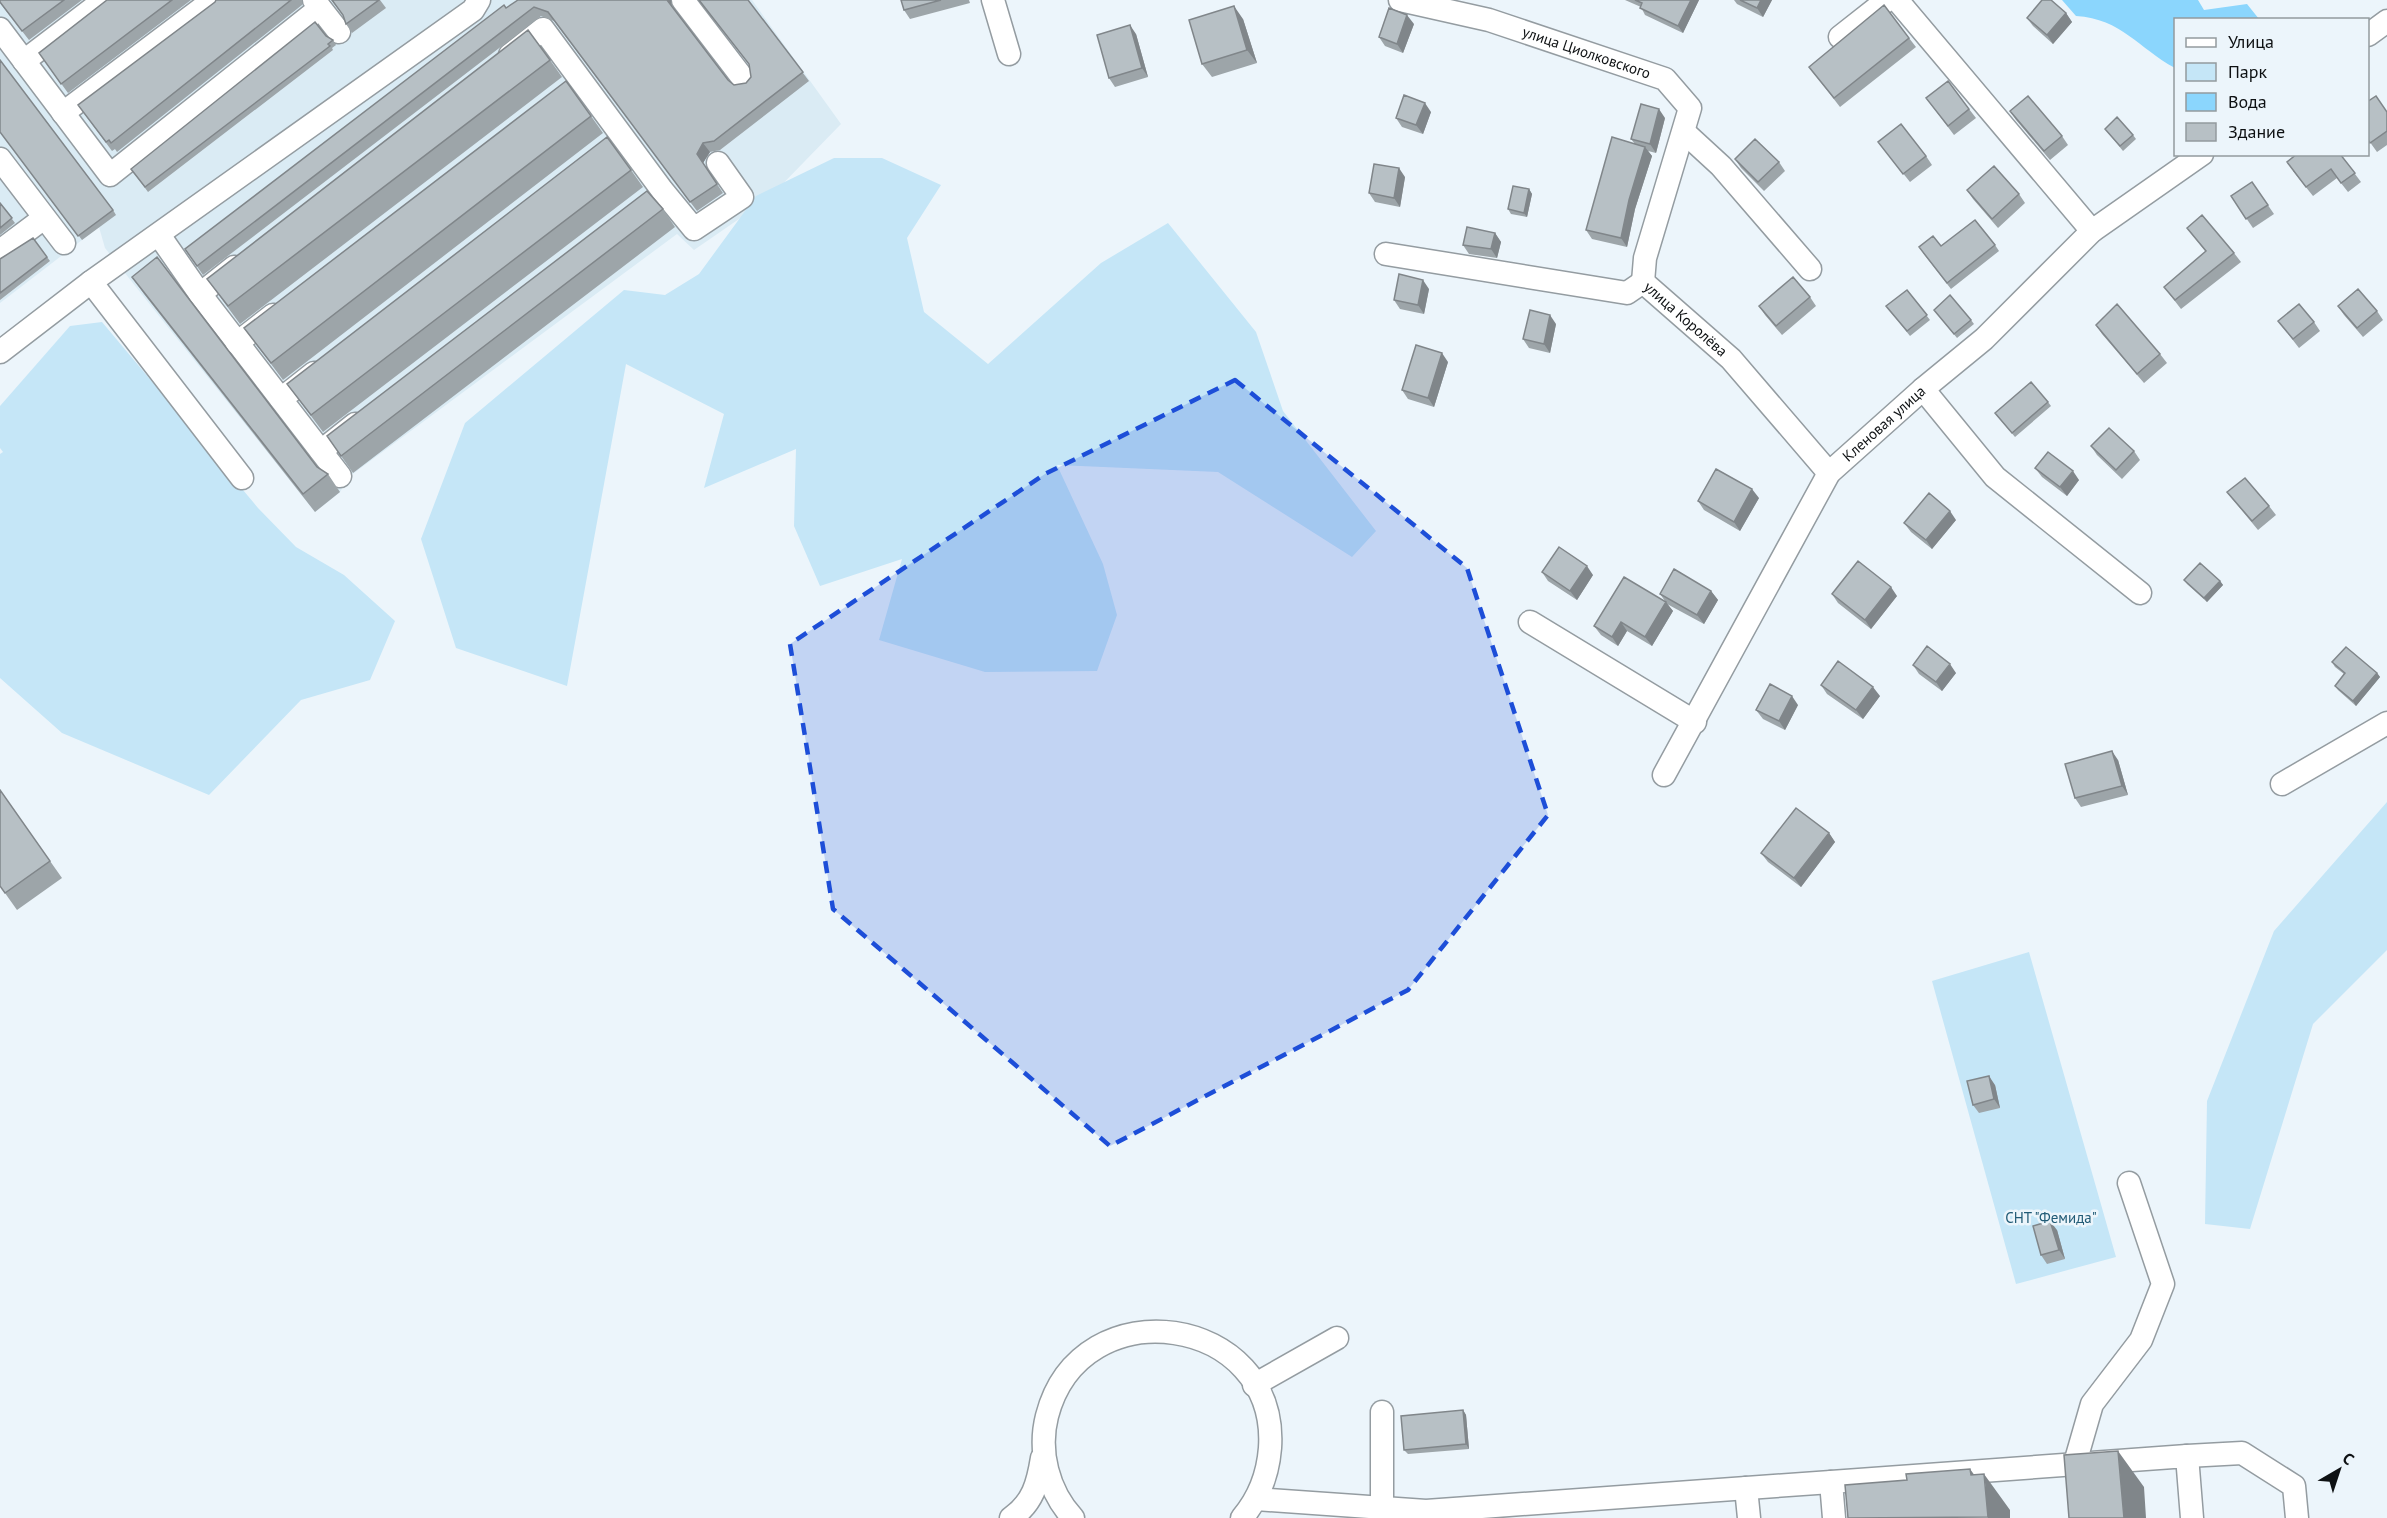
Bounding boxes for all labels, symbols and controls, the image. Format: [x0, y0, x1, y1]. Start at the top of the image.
legend [2174, 18, 2369, 156]
street label: улица Циолковского [1520, 22, 1653, 82]
text: Улица [2228, 30, 2274, 53]
text: Парк [2228, 60, 2268, 83]
text: Вода [2228, 90, 2267, 113]
text: Здание [2228, 120, 2285, 143]
street label: улица Королёва [1640, 277, 1731, 360]
street label: Кленовая улица [1838, 381, 1929, 465]
park label: СНТ "Фемида" [2005, 1208, 2097, 1227]
north arrow [2309, 1440, 2369, 1500]
text: С [2339, 1448, 2358, 1469]

